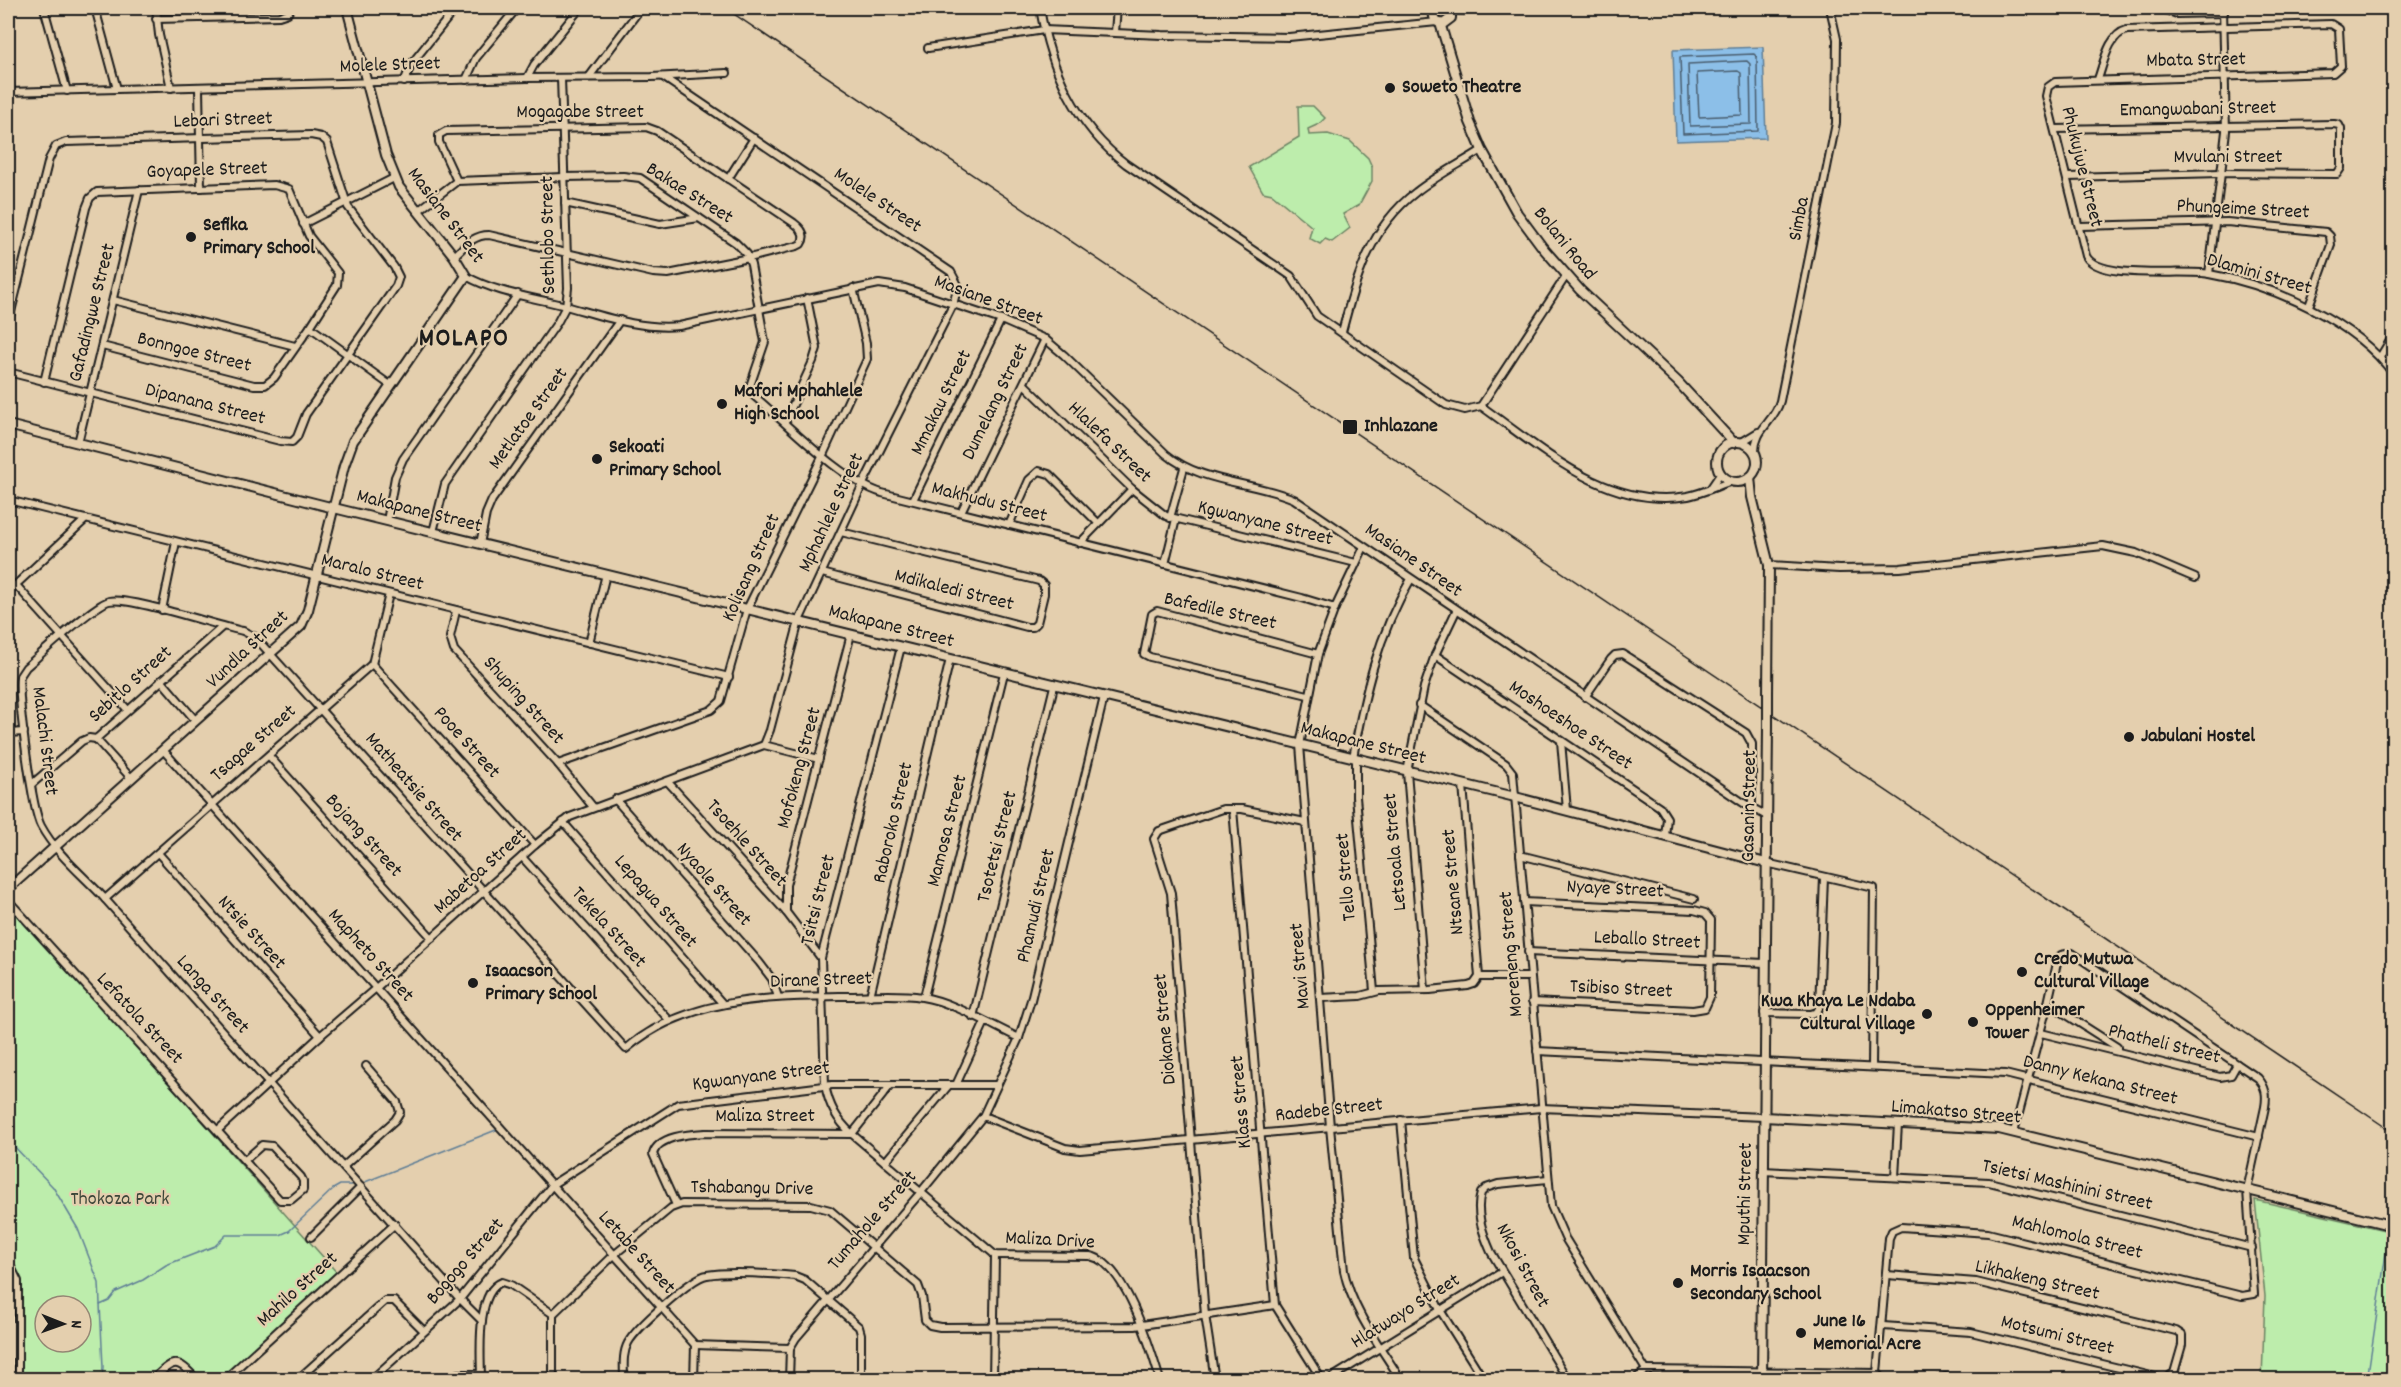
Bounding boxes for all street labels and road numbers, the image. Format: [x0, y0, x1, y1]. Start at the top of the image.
street label: Mbata Street [2146, 46, 2246, 76]
street label: Molele Street [339, 50, 441, 82]
street label: Emangwabani Street [2119, 95, 2277, 125]
street label: Mogagabe Street [516, 99, 644, 127]
street label: Phukujwe Street [2052, 104, 2110, 230]
street label: Lebari Street [173, 105, 273, 137]
street label: Mvulani Street [2174, 144, 2282, 172]
street label: Goyapele Street [146, 155, 268, 187]
street label: Bakae Street [640, 156, 738, 232]
street label: Molele Street [827, 161, 927, 241]
street label: Masiane Street [400, 162, 490, 270]
street label: Sethlobo Street [534, 175, 564, 295]
street label: Phungeime Street [2176, 193, 2310, 227]
street label: Simba [1782, 194, 1818, 243]
street label: Bolani Road [1526, 201, 1602, 287]
street label: Gafadingwe Street [62, 241, 124, 385]
street label: Dlamini Street [2203, 247, 2315, 303]
street label: Masiane Street [930, 268, 1046, 334]
street label: Bonngoe Street [134, 325, 254, 381]
street label: Dumelang Street [956, 339, 1036, 465]
street label: Mmakau Street [904, 346, 980, 460]
street label: Metlatoe Street [482, 362, 576, 476]
street label: Dipanana Street [142, 377, 268, 433]
street label: Hlalefa Street [1061, 396, 1157, 490]
street label: Mphahlele Street [792, 449, 872, 577]
street label: Makhudu Street [928, 475, 1050, 531]
street label: Makapane Street [353, 483, 485, 541]
street label: Kgwanyane Street [1195, 494, 1335, 554]
street label: Kolisang Street [716, 510, 788, 626]
street label: Masiane Street [1358, 517, 1468, 605]
street label: Maralo Street [318, 547, 426, 599]
street label: Mdikaledi Street [891, 563, 1017, 619]
street label: Bafedile Street [1161, 585, 1279, 639]
street label: Makapane Street [825, 598, 957, 656]
street label: Vundla Street [200, 604, 296, 696]
street label: Sebitlo Street [83, 640, 179, 730]
street label: Shuping Street [476, 651, 570, 751]
street label: Moshoeshoe Street [1502, 674, 1638, 778]
street label: Malachi Street [23, 685, 65, 797]
street label: Tsagae Street [205, 699, 303, 789]
street label: Pooe Street [426, 701, 506, 785]
street label: Mofokeng Street [770, 704, 830, 832]
street label: Makapane Street [1297, 715, 1429, 773]
street label: Matheatsie Street [357, 727, 469, 849]
street label: Gasanin Street [1735, 749, 1765, 863]
street label: Raboroko Street [866, 760, 922, 886]
street label: Mamosa Street [921, 772, 975, 890]
street label: Bojang Street [318, 788, 408, 884]
street label: Tsotetsi Street [971, 788, 1025, 906]
street label: Letsoala Street [1377, 792, 1415, 912]
street label: Tsoehle Street [699, 794, 793, 894]
street label: Mabetoa Street [428, 822, 534, 922]
street label: Ntsane Street [1435, 828, 1473, 936]
street label: Tello Street [1329, 832, 1365, 922]
street label: Nyaole Street [669, 837, 757, 933]
street label: Phamudi Street [1010, 846, 1064, 966]
street label: Lepagua Street [607, 849, 703, 955]
street label: Tsitsi Street [794, 852, 844, 948]
street label: Nyaye Street [1566, 873, 1664, 907]
street label: Tekela Street [564, 881, 652, 975]
street label: Ntsie Street [210, 890, 292, 976]
street label: Moreneng Street [1493, 890, 1531, 1018]
street label: Mapheto Street [320, 903, 420, 1009]
street label: Mavi Street [1283, 922, 1319, 1010]
street label: Leballo Street [1593, 924, 1701, 958]
street label: Langa Street [169, 949, 255, 1041]
street label: Dirane Street [770, 965, 872, 997]
street label: Lefatola Street [89, 967, 189, 1071]
street label: Diokane Street [1147, 972, 1185, 1086]
street label: Tsibiso Street [1569, 973, 1673, 1007]
street label: Phatheli Street [2105, 1018, 2223, 1072]
street label: Danny Kekana Street [2020, 1048, 2180, 1114]
street label: Klass Street [1224, 1054, 1260, 1150]
street label: Kgwanyane Street [691, 1055, 831, 1099]
street label: Radebe Street [1274, 1091, 1384, 1131]
street label: Limakatso Street [1890, 1093, 2022, 1133]
street label: Maliza Street [715, 1103, 815, 1131]
street label: Mputhi Street [1731, 1142, 1761, 1246]
street label: Tsietsi Mashinini Street [1979, 1153, 2155, 1219]
street label: Tumahole Street [822, 1165, 924, 1277]
street label: Tshabangu Drive [690, 1174, 814, 1204]
street label: Letabe Street [591, 1205, 681, 1301]
street label: Mahlomola Street [2009, 1208, 2145, 1268]
street label: Bogogo Street [420, 1212, 512, 1312]
street label: Nkosi Street [1488, 1219, 1556, 1313]
street label: Maliza Drive [1005, 1225, 1096, 1257]
street label: Mahilo Street [251, 1246, 345, 1334]
street label: Likhakeng Street [1972, 1253, 2102, 1309]
street label: Hlatwayo Street [1346, 1267, 1466, 1357]
street label: Motsumi Street [1998, 1308, 2116, 1364]

